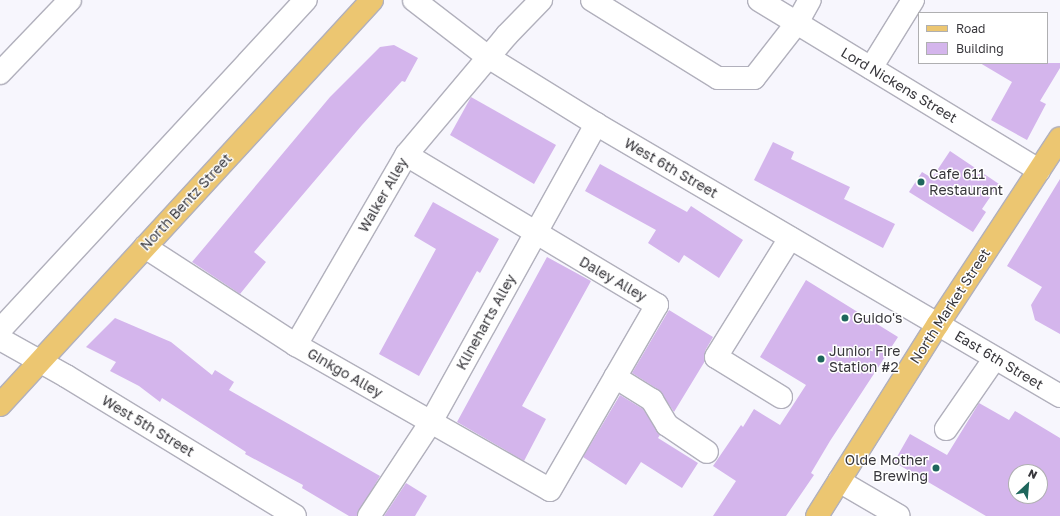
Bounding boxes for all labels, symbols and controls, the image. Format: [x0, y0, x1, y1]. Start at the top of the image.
legend [918, 12, 1048, 64]
text: Road [956, 21, 985, 36]
text: Building [956, 41, 1004, 56]
street label: Lord Nickens Street [838, 44, 960, 126]
street label: West 6th Street [621, 134, 721, 202]
street label: North Bentz Street [137, 150, 235, 254]
street label: Walker Alley [355, 155, 411, 235]
place label: Cafe 611 Restaurant [929, 166, 1003, 198]
marker: Cafe 611 Restaurant [916, 177, 926, 187]
street label: North Market Street [906, 245, 994, 367]
street label: Daley Alley [576, 253, 650, 305]
street label: Klineharts Alley [453, 271, 519, 373]
place label: Guido's [853, 310, 902, 326]
marker: Guido's [840, 313, 850, 323]
street label: East 6th Street [952, 327, 1046, 393]
place label: Junior Fire Station #2 [829, 343, 900, 376]
street label: Ginkgo Alley [304, 345, 386, 401]
marker: Junior Fire Station #2 [816, 354, 826, 364]
street label: West 5th Street [99, 392, 197, 460]
place label: Olde Mother Brewing [845, 452, 928, 484]
marker: Olde Mother Brewing [931, 463, 941, 473]
north arrow [1008, 464, 1048, 504]
text: N [1026, 466, 1040, 481]

